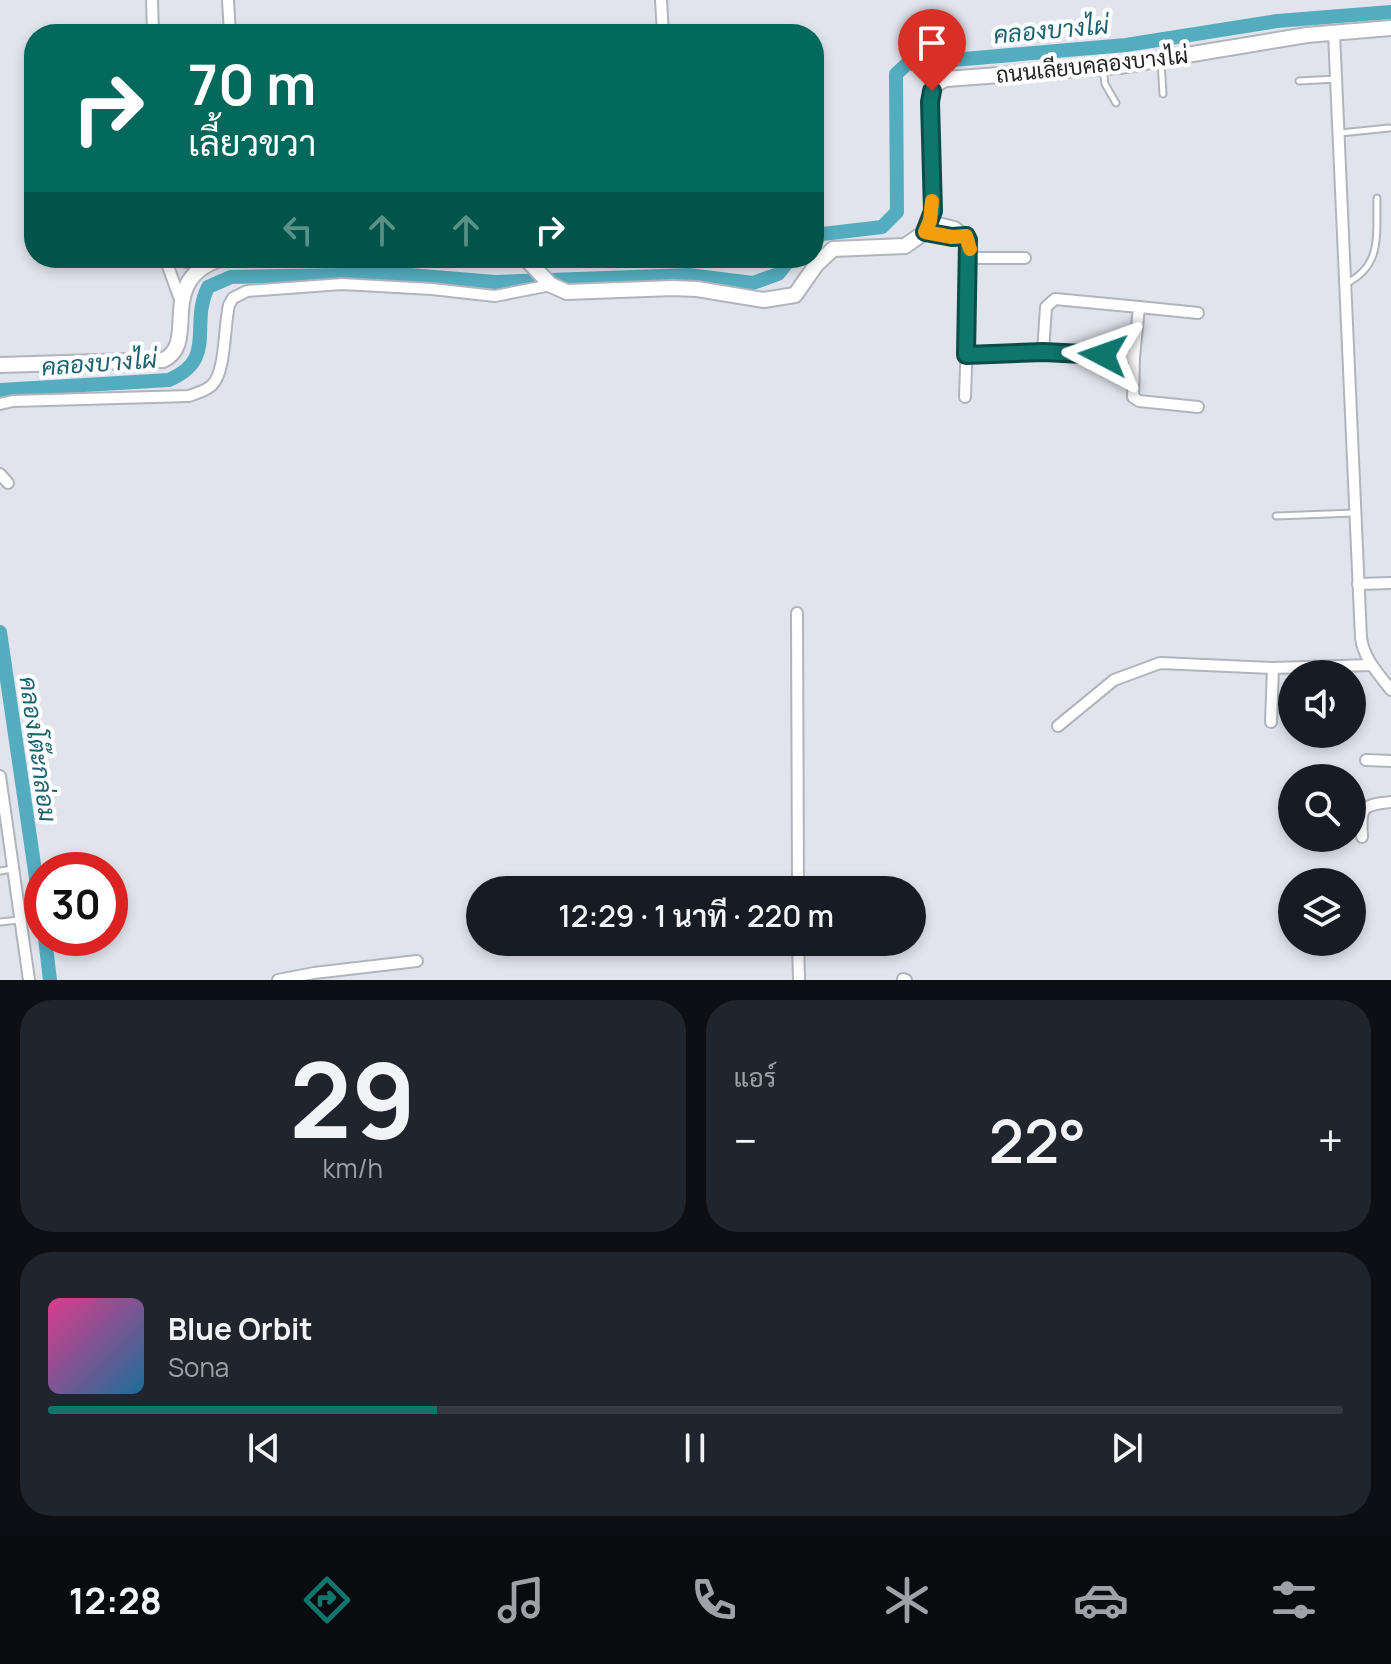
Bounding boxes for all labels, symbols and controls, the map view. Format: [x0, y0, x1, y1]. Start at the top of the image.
water label: คลองบางไผ่ [992, 7, 1111, 50]
pin [898, 9, 966, 91]
icon: arrive [910, 21, 954, 65]
street label: ถนนเลียบคลองบางไผ่ [994, 40, 1190, 90]
text: 70 m [188, 45, 316, 122]
icon: right [56, 56, 160, 160]
text: เลี้ยวขวา [188, 118, 316, 167]
icon: left [276, 208, 320, 252]
icon: ahead [360, 208, 404, 252]
icon: ahead [444, 208, 488, 252]
icon: right [528, 208, 572, 252]
position arrow [1061, 313, 1145, 397]
water label: คลองบางไผ่ [40, 341, 159, 382]
map controls [1278, 660, 1366, 956]
button: sound [1278, 660, 1366, 748]
water label: คลองโต๊ะกล่อม [12, 674, 66, 824]
button: search [1278, 764, 1366, 852]
speed limit sign: 30 [24, 852, 128, 956]
button: layers [1278, 868, 1366, 956]
text: 12:29 · 1 นาที · 220 m [558, 895, 834, 936]
text: 29 [289, 1027, 416, 1169]
text: แอร์ [734, 1059, 776, 1095]
text: 22° [989, 1099, 1086, 1181]
text: − [734, 1110, 757, 1170]
text: + [1318, 1110, 1343, 1170]
text: km/h [323, 1150, 383, 1186]
text: Blue Orbit [168, 1308, 313, 1349]
text: Sona [168, 1349, 229, 1385]
icon: previous [242, 1426, 286, 1470]
icon: pause [673, 1426, 717, 1470]
icon: next [1105, 1426, 1149, 1470]
icon: directions [299, 1572, 355, 1628]
icon: music [493, 1572, 549, 1628]
icon: phone [686, 1572, 742, 1628]
icon: climate [879, 1572, 935, 1628]
icon: car [1073, 1572, 1129, 1628]
icon: filters [1266, 1572, 1322, 1628]
text: 12:28 [69, 1576, 162, 1625]

